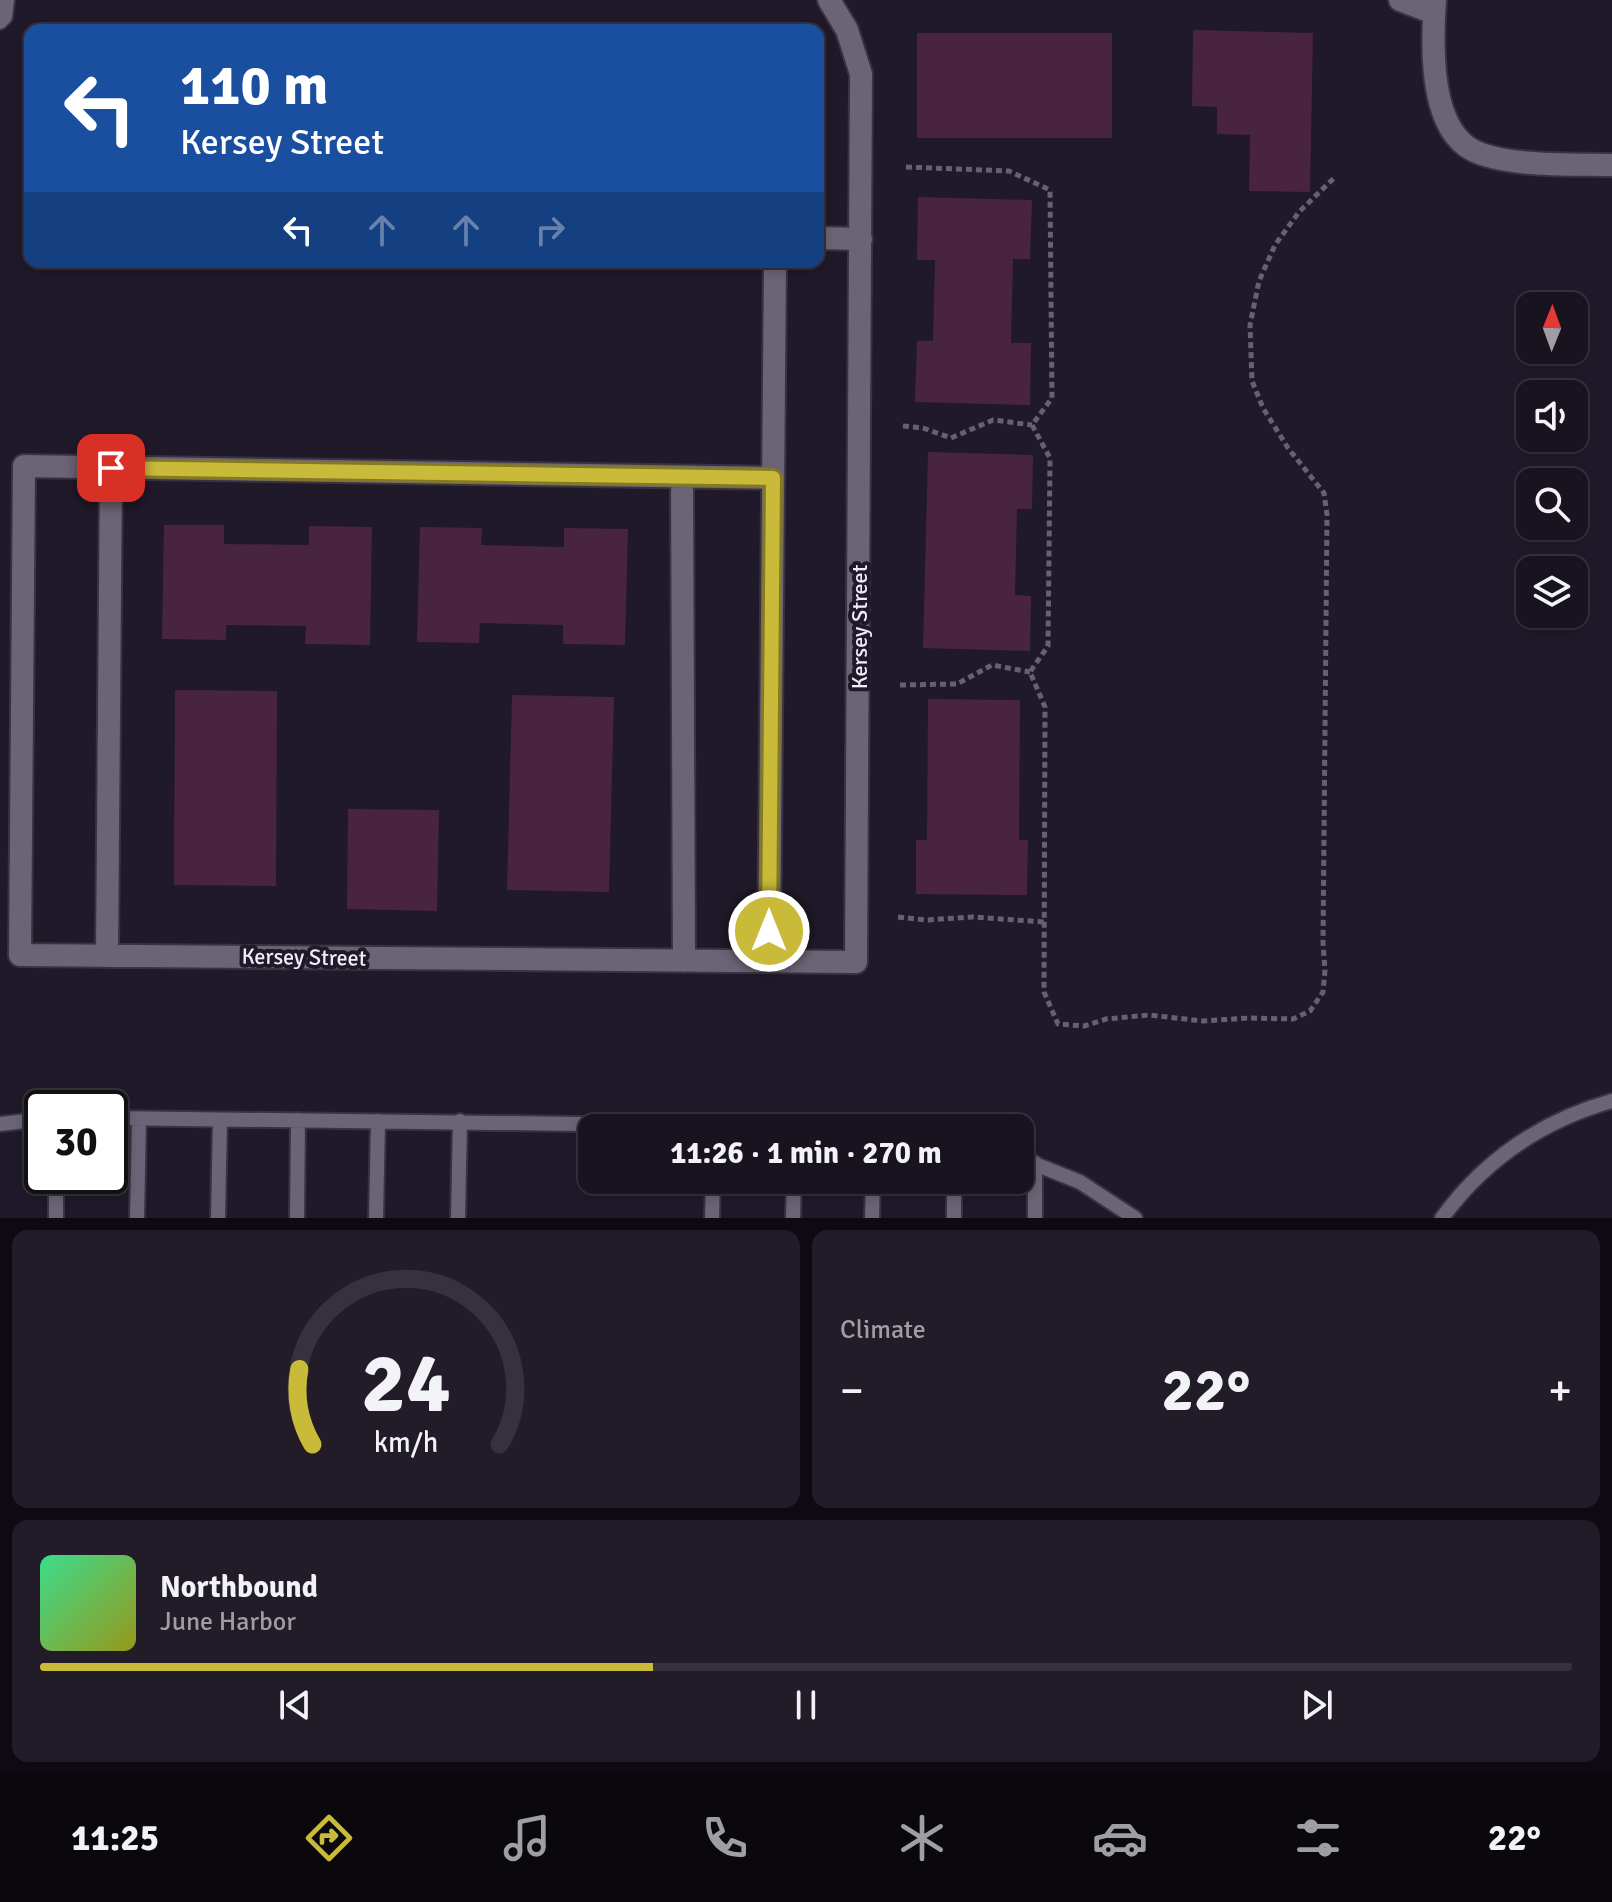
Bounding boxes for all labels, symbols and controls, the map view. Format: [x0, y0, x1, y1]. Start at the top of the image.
text: 110 m [180, 51, 328, 120]
icon: left [48, 56, 152, 160]
text: Kersey Street [180, 120, 384, 165]
icon: left [276, 208, 320, 252]
icon: ahead [360, 208, 404, 252]
icon: ahead [444, 208, 488, 252]
icon: right [528, 208, 572, 252]
north arrow [1516, 292, 1588, 364]
map controls [1516, 292, 1588, 628]
button: sound [1516, 380, 1588, 452]
pin [77, 434, 145, 502]
icon: arrive [89, 446, 133, 490]
button: search [1516, 468, 1588, 540]
button: layers [1516, 556, 1588, 628]
street label: Kersey Street [846, 564, 873, 689]
position arrow [727, 889, 811, 973]
street label: Kersey Street [241, 942, 367, 972]
speed limit sign: 30 [24, 1090, 128, 1194]
text: 11:26 · 1 min · 270 m [670, 1135, 942, 1172]
text: Climate [840, 1314, 926, 1346]
text: 24 [361, 1333, 451, 1435]
text: 22° [1162, 1354, 1250, 1428]
text: − [840, 1364, 864, 1418]
text: + [1548, 1364, 1572, 1418]
text: km/h [374, 1425, 438, 1460]
text: Northbound [160, 1569, 318, 1606]
text: June Harbor [160, 1606, 296, 1638]
icon: previous [273, 1683, 317, 1727]
icon: pause [784, 1683, 828, 1727]
icon: next [1295, 1683, 1339, 1727]
icon: directions [301, 1810, 357, 1866]
icon: music [499, 1810, 555, 1866]
icon: phone [697, 1810, 753, 1866]
icon: climate [894, 1810, 950, 1866]
icon: car [1092, 1810, 1148, 1866]
icon: filters [1290, 1810, 1346, 1866]
text: 11:25 [71, 1816, 159, 1861]
text: 22° [1488, 1816, 1541, 1861]

